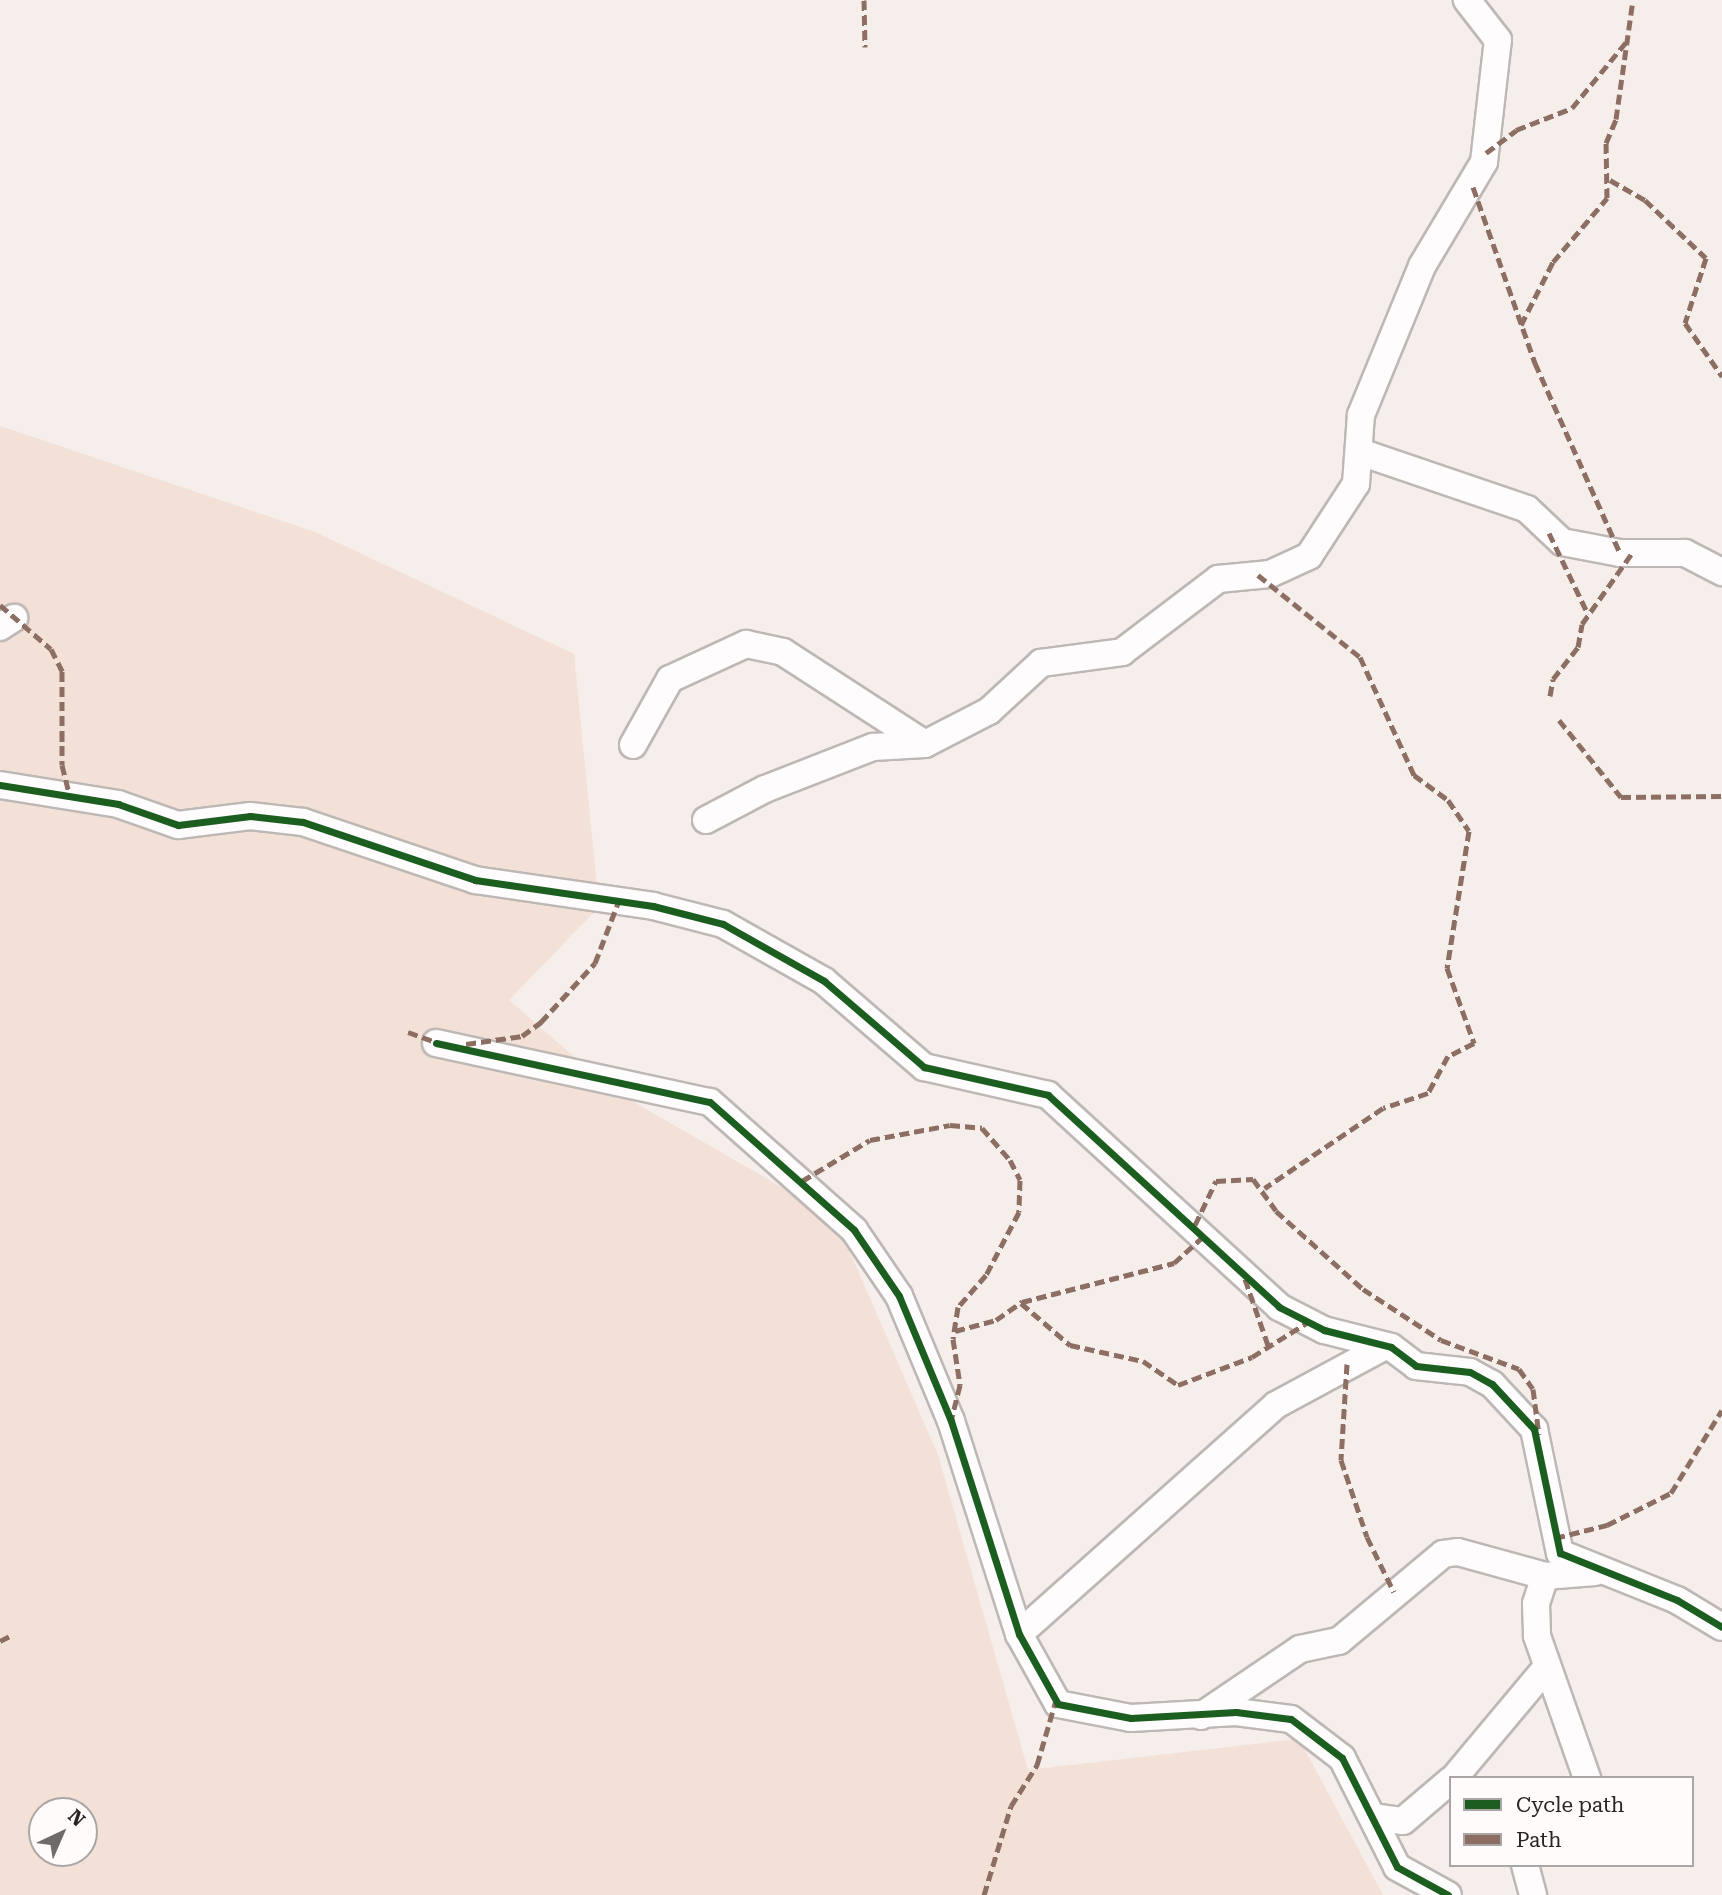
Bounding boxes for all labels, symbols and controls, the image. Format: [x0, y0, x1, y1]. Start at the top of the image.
legend [1449, 1776, 1694, 1867]
text: Cycle path [1516, 1793, 1624, 1817]
north arrow [28, 1797, 98, 1867]
text: N [63, 1805, 90, 1831]
text: Path [1516, 1828, 1562, 1852]

